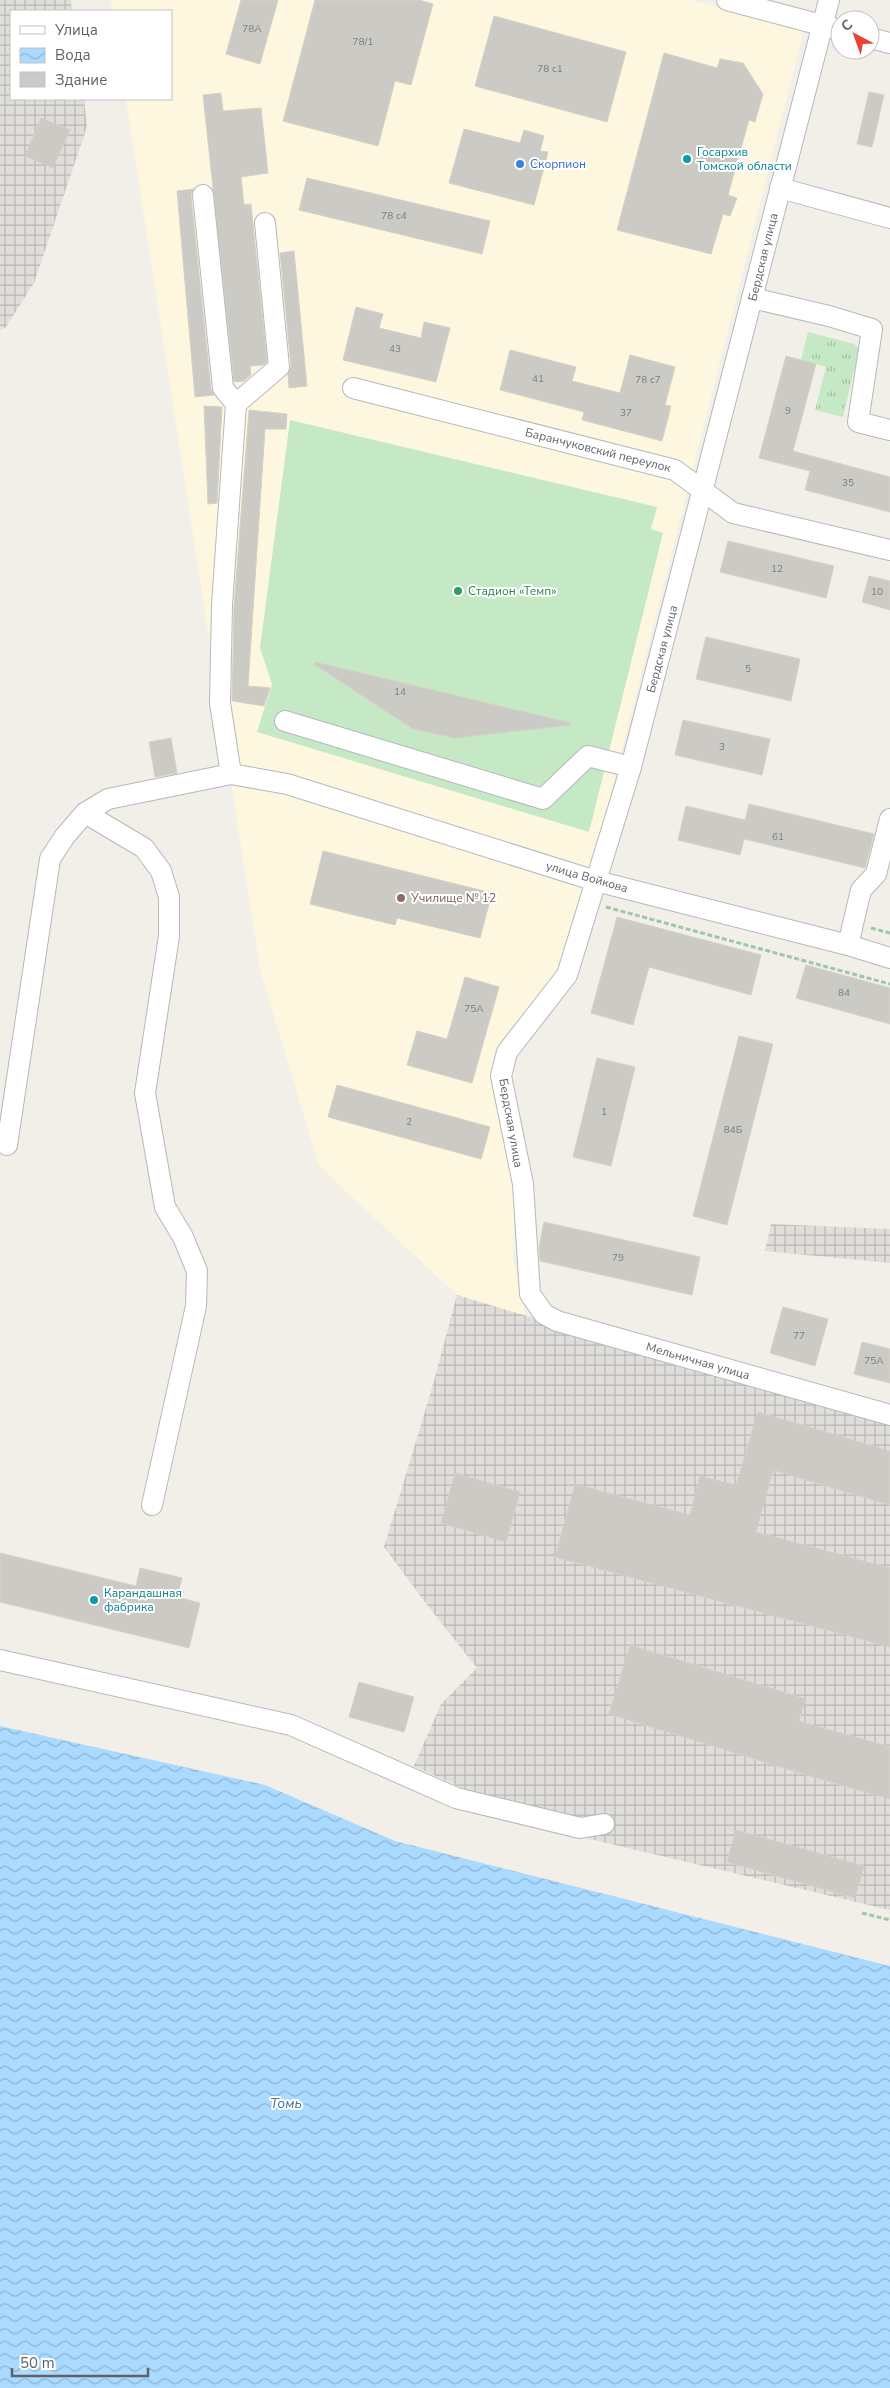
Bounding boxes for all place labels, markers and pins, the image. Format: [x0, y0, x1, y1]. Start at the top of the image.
place label: Госархив Томской области [697, 144, 792, 174]
marker: Госархив Томской области [681, 153, 693, 165]
place label: Скорпион [530, 156, 586, 172]
marker: Скорпион [514, 158, 526, 170]
place label: Стадион «Темп» [468, 583, 557, 599]
marker: Стадион «Темп» [452, 585, 464, 597]
place label: Училище № 12 [410, 890, 496, 906]
marker: Училище № 12 [395, 892, 407, 904]
place label: Карандашная фабрика [104, 1585, 182, 1615]
marker: Карандашная фабрика [88, 1594, 100, 1606]

